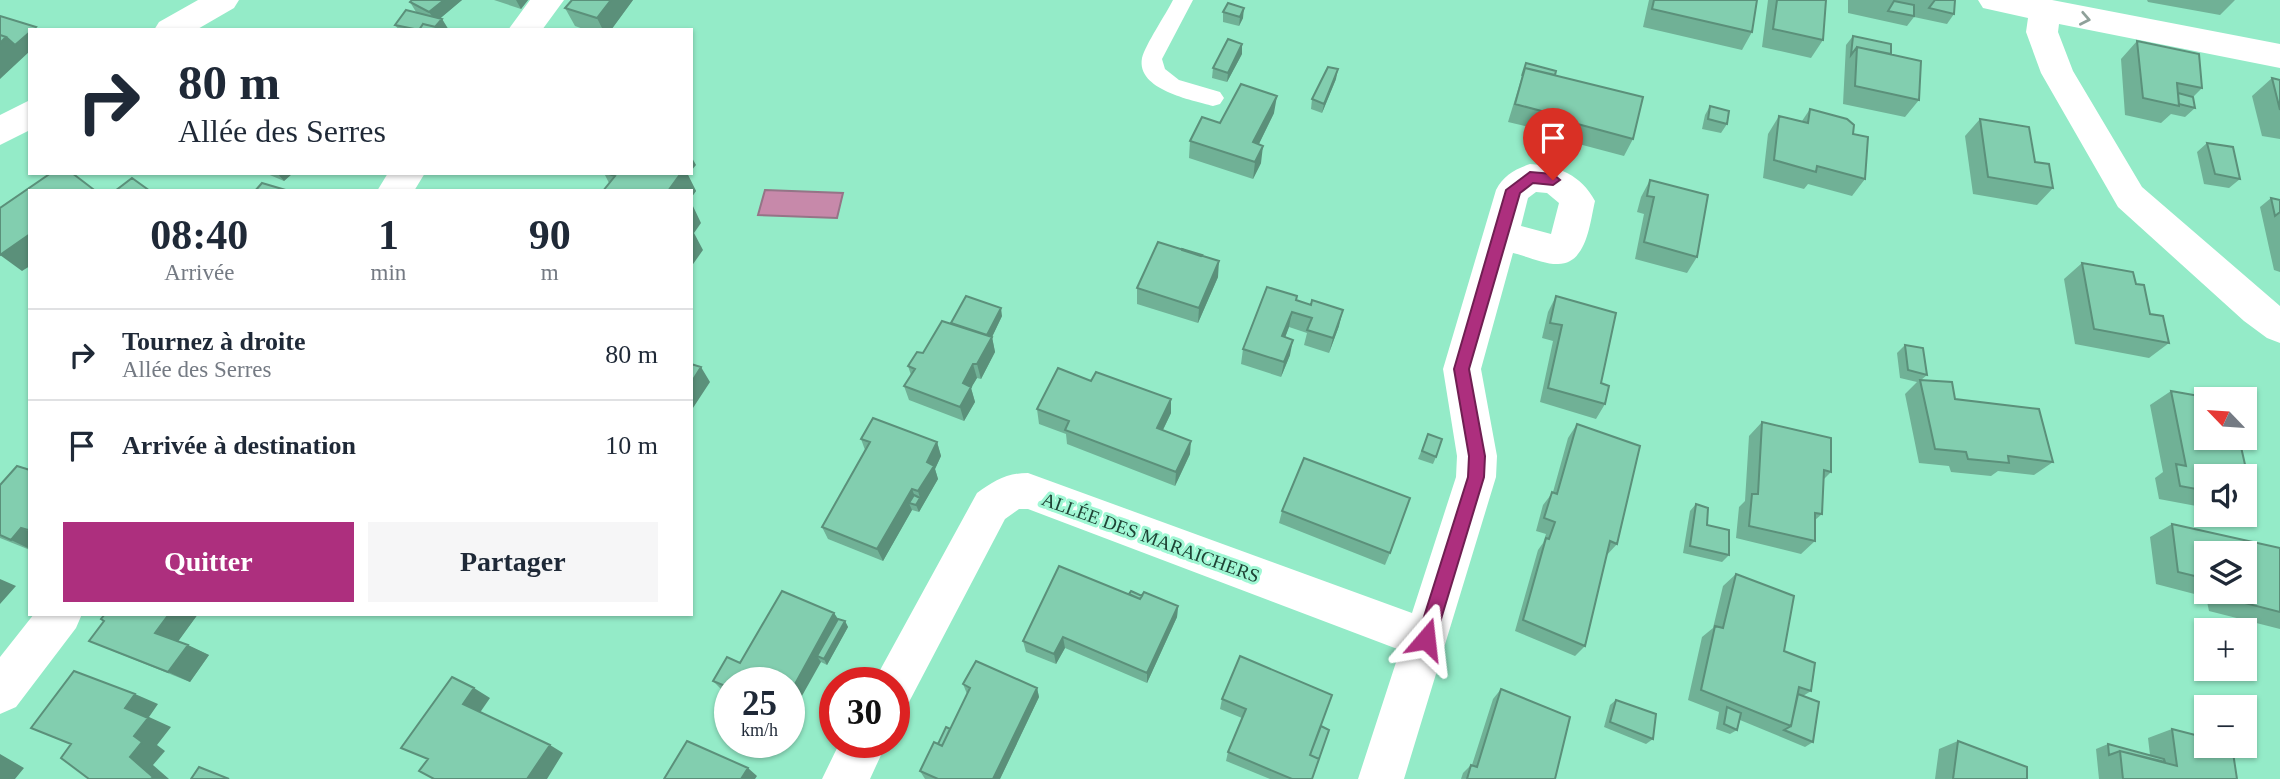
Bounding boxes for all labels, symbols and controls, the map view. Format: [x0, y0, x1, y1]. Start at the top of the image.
one-way arrow [2079, 10, 2091, 25]
text: 80 m [178, 55, 280, 110]
icon: right [63, 56, 154, 147]
pin [1523, 108, 1583, 180]
text: Allée des Serres [178, 113, 386, 149]
icon: arrive [1534, 119, 1572, 157]
text: 08:40 [150, 212, 248, 258]
text: 1 [378, 212, 399, 258]
text: 90 [529, 212, 571, 258]
text: Arrivée [164, 260, 234, 285]
text: min [371, 260, 406, 285]
text: m [541, 260, 559, 285]
text: Tournez à droite [122, 327, 305, 356]
icon: right [63, 336, 101, 374]
text: 80 m [605, 340, 658, 369]
text: Allée des Serres [122, 357, 271, 382]
north arrow [2194, 387, 2258, 450]
map controls [2194, 387, 2257, 758]
icon: arrive [63, 427, 101, 465]
text: Arrivée à destination [122, 431, 356, 460]
text: 10 m [605, 431, 658, 460]
button: sound [2194, 464, 2257, 527]
street label: ALLÉE DES MARAICHERS [1039, 488, 1263, 587]
button: Quitter [63, 522, 354, 602]
button: Partager [368, 522, 658, 602]
button: layers [2194, 541, 2257, 604]
position arrow [1389, 602, 1463, 676]
button: + [2194, 618, 2257, 681]
speed limit sign: 30 [819, 667, 910, 758]
text: 25 [742, 684, 777, 723]
button: − [2194, 695, 2257, 758]
text: km/h [741, 720, 778, 740]

